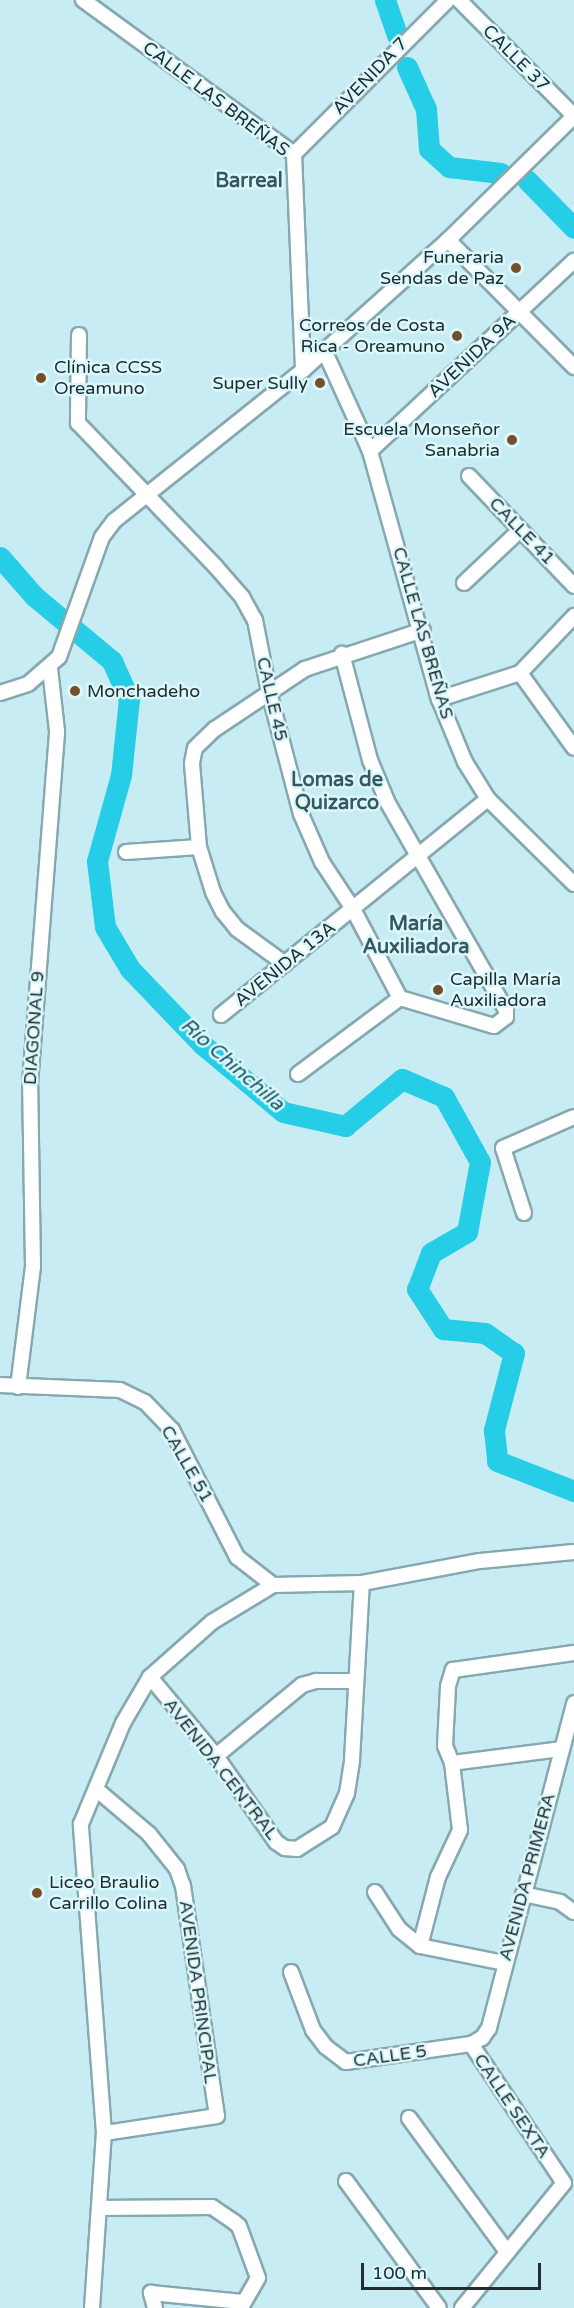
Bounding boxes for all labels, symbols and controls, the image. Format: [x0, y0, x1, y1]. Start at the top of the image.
street label: CALLE 37 [478, 20, 554, 96]
street label: AVENIDA 7 [328, 33, 412, 119]
street label: CALLE LAS BREÑAS [139, 37, 293, 161]
district label: Barreal [215, 169, 283, 193]
place label: Funeraria Sendas de Paz [380, 247, 504, 290]
marker: Funeraria Sendas de Paz [509, 261, 523, 275]
street label: AVENIDA 9A [424, 310, 520, 402]
place label: Correos de Costa Rica - Oreamuno [299, 315, 445, 358]
marker: Correos de Costa Rica - Oreamuno [450, 329, 464, 343]
place label: Clínica CCSS Oreamuno [54, 357, 162, 400]
marker: Clínica CCSS Oreamuno [32, 369, 50, 387]
place label: Super Sully [212, 372, 308, 394]
marker: Super Sully [313, 376, 327, 390]
place label: Escuela Monseñor Sanabria [343, 419, 500, 462]
marker: Escuela Monseñor Sanabria [505, 433, 519, 447]
street label: CALLE 41 [485, 493, 559, 569]
street label: CALLE LAS BREÑAS [388, 545, 458, 721]
street label: CALLE 45 [252, 655, 292, 743]
place label: Monchadeho [87, 680, 200, 702]
marker: Monchadeho [68, 684, 82, 698]
district label: Lomas de Quizarco [291, 768, 383, 815]
district label: María Auxiliadora [362, 913, 470, 960]
street label: AVENIDA 13A [230, 917, 340, 1011]
place label: Capilla María Auxiliadora [450, 969, 561, 1012]
street label: DIAGONAL 9 [19, 970, 49, 1086]
marker: Capilla María Auxiliadora [431, 983, 445, 997]
water label: Río Chinchilla [176, 1014, 288, 1116]
street label: CALLE 51 [156, 1422, 218, 1506]
street label: AVENIDA CENTRAL [159, 1694, 283, 1844]
street label: AVENIDA PRIMERA [494, 1791, 560, 1963]
place label: Liceo Braulio Carrillo Colina [49, 1872, 168, 1914]
marker: Liceo Braulio Carrillo Colina [30, 1886, 44, 1900]
street label: AVENIDA PRINCIPAL [174, 1899, 222, 2085]
street label: CALLE 5 [352, 2040, 428, 2072]
street label: CALLE SEXTA [469, 2050, 555, 2162]
scale bar [364, 2251, 544, 2289]
text: 100 m [372, 2262, 427, 2284]

